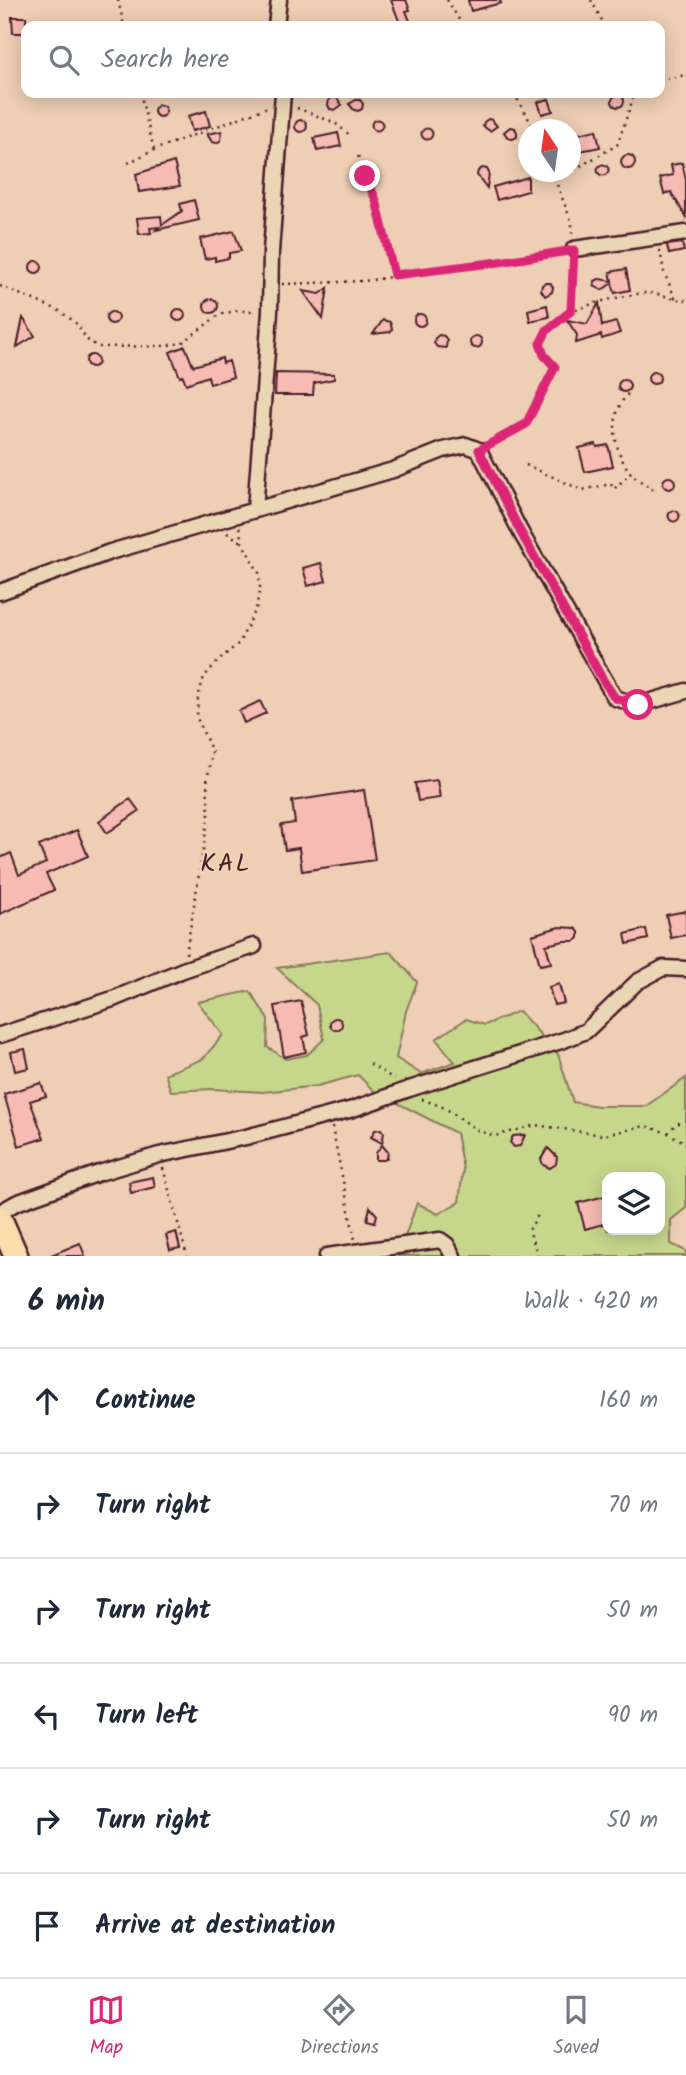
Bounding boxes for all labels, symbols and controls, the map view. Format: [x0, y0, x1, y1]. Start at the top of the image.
search box [21, 21, 665, 98]
text: Search here [101, 39, 229, 81]
icon: search [45, 41, 83, 79]
north arrow [518, 119, 581, 182]
route end [349, 160, 380, 191]
route start [622, 689, 653, 720]
district label: KAL [200, 843, 252, 885]
map controls [602, 1172, 665, 1235]
button: layers [602, 1172, 665, 1235]
text: 6 min [28, 1278, 105, 1326]
text: Walk · 420 m [524, 1284, 658, 1320]
text: Continue [95, 1380, 196, 1422]
icon: ahead [28, 1382, 66, 1420]
text: 160 m [599, 1383, 658, 1419]
text: Turn right [95, 1485, 211, 1527]
icon: right [28, 1487, 66, 1525]
text: 70 m [608, 1488, 658, 1524]
text: Turn right [95, 1590, 211, 1632]
icon: right [28, 1592, 66, 1630]
text: 50 m [607, 1593, 658, 1629]
text: Turn left [95, 1695, 198, 1737]
icon: left [28, 1697, 66, 1735]
text: 90 m [608, 1698, 658, 1734]
text: Turn right [95, 1800, 211, 1842]
icon: right [28, 1802, 66, 1840]
text: 50 m [607, 1803, 658, 1839]
text: Arrive at destination [95, 1905, 335, 1947]
icon: arrive [28, 1907, 66, 1945]
tab: Map [87, 1991, 125, 2063]
tab: Directions [300, 1991, 379, 2063]
tab: Saved [554, 1991, 599, 2063]

